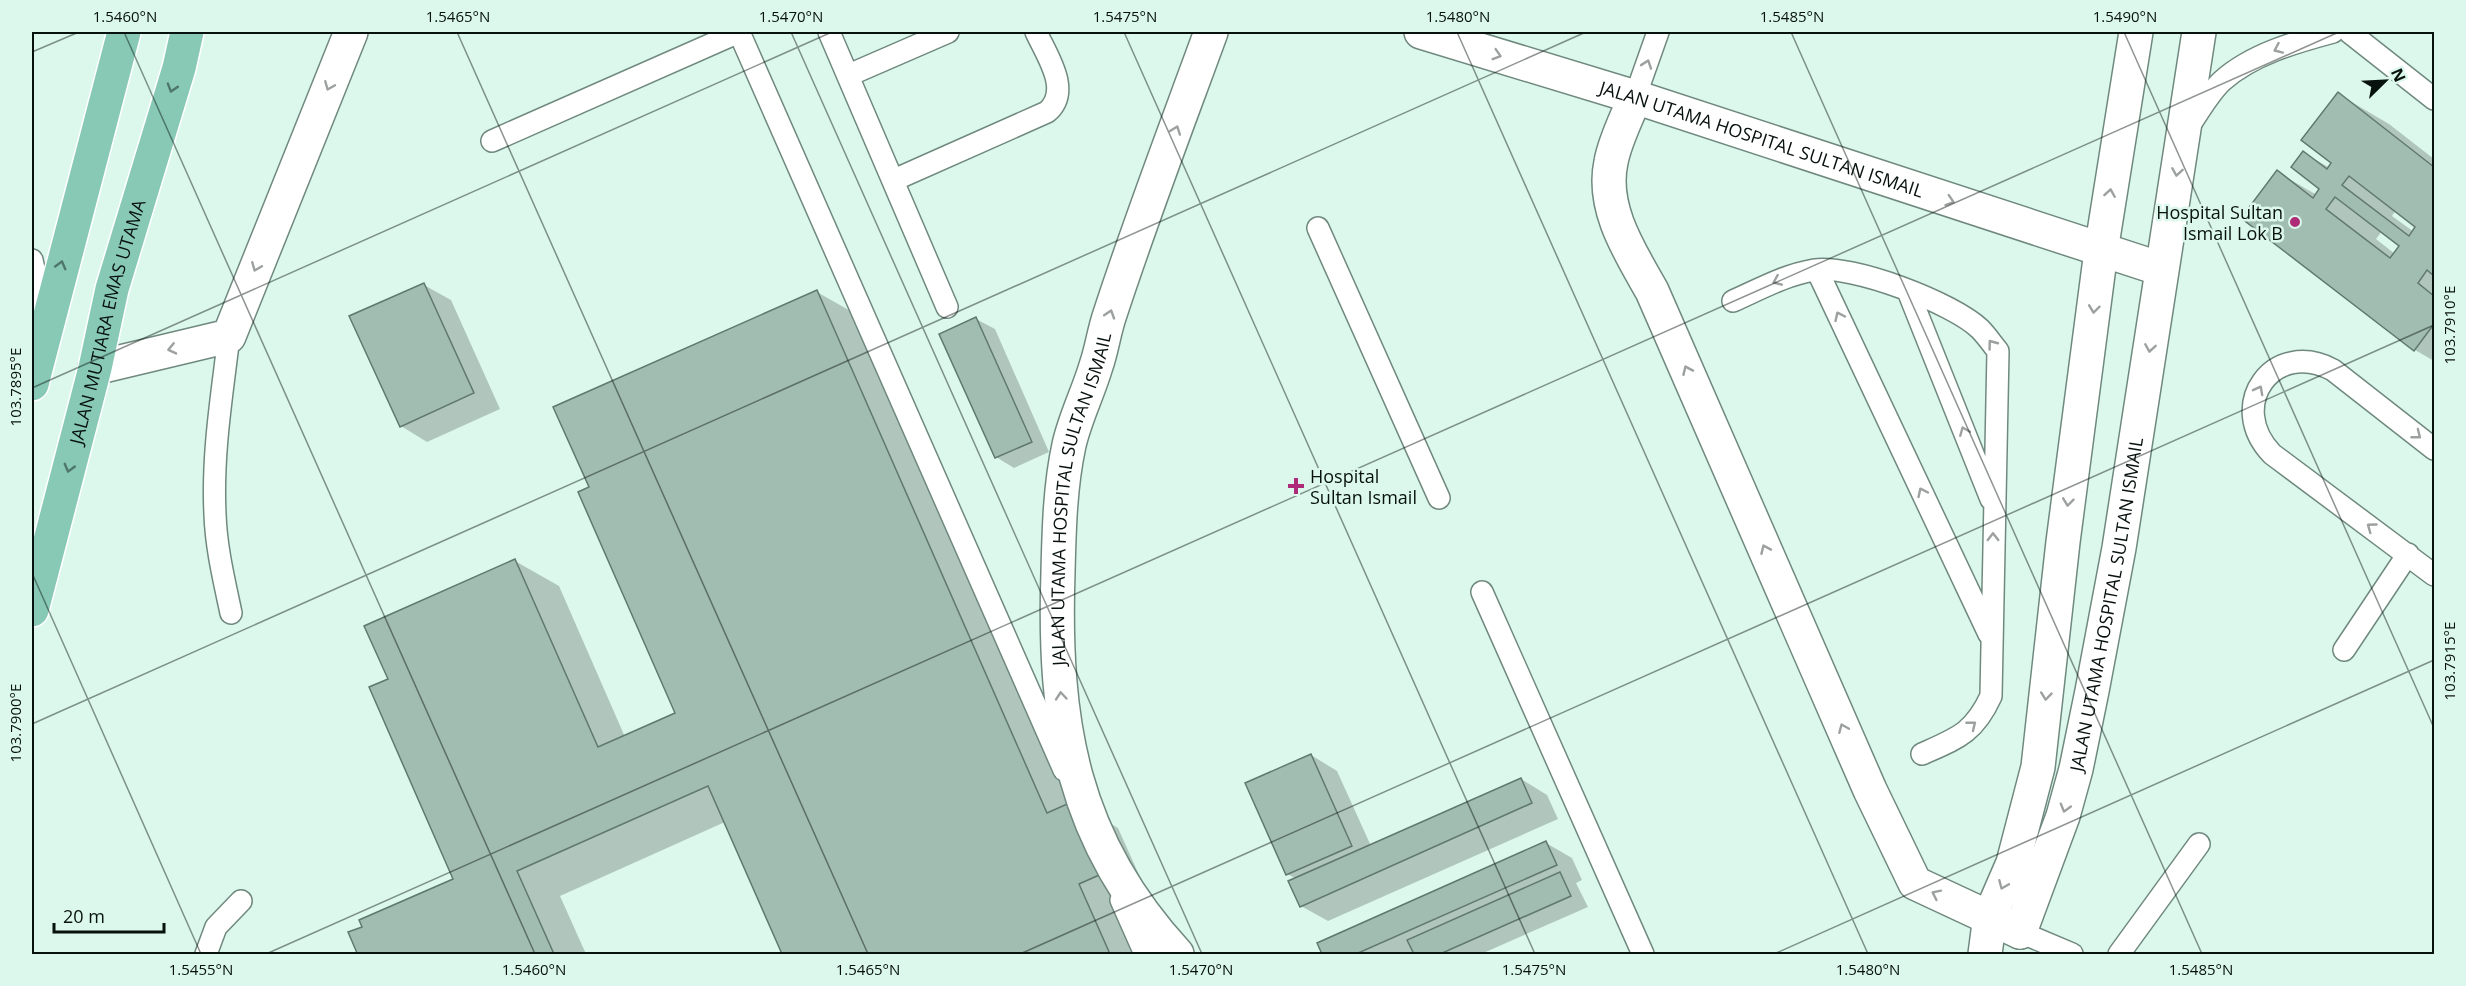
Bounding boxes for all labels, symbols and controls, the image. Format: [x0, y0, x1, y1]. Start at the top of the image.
text: 1.5460°N [93, 6, 157, 26]
text: 1.5465°N [426, 6, 490, 26]
text: 1.5470°N [759, 6, 823, 26]
text: 1.5475°N [1093, 6, 1157, 26]
text: 1.5480°N [1426, 6, 1490, 26]
text: 1.5485°N [1760, 6, 1824, 26]
text: 1.5490°N [2093, 6, 2157, 26]
one-way arrow [2273, 42, 2284, 54]
one-way arrow [1491, 48, 1502, 60]
north arrow [2355, 51, 2415, 111]
one-way arrow [1639, 59, 1652, 70]
text: N [2386, 64, 2411, 85]
street label: JALAN UTAMA HOSPITAL SULTAN ISMAIL [1595, 74, 1927, 203]
one-way arrow [324, 80, 336, 91]
one-way arrow [167, 82, 179, 93]
one-way arrow [1168, 125, 1181, 136]
one-way arrow [2171, 168, 2183, 177]
one-way arrow [2104, 189, 2116, 198]
one-way arrow [1944, 194, 1955, 206]
street label: JALAN MUTIARA EMAS UTAMA [63, 196, 151, 449]
place label: Hospital Sultan Ismail Lok B [2156, 200, 2283, 245]
marker: Hospital Sultan Ismail Lok B [2288, 215, 2302, 229]
one-way arrow [54, 260, 67, 270]
one-way arrow [251, 260, 263, 271]
one-way arrow [1773, 273, 1784, 285]
text: 103.7910°E [2439, 286, 2459, 364]
one-way arrow [2088, 304, 2100, 314]
one-way arrow [1103, 309, 1115, 320]
one-way arrow [1834, 311, 1846, 322]
street label: JALAN UTAMA HOSPITAL SULTAN ISMAIL [1045, 330, 1116, 669]
one-way arrow [1988, 340, 1999, 351]
one-way arrow [167, 342, 177, 355]
one-way arrow [2144, 343, 2156, 352]
text: 103.7895°E [5, 348, 25, 426]
one-way arrow [1682, 365, 1694, 376]
one-way arrow [2252, 386, 2263, 396]
one-way arrow [1959, 427, 1971, 438]
one-way arrow [2411, 428, 2422, 439]
street label: JALAN UTAMA HOSPITAL SULTAN ISMAIL [2063, 435, 2148, 775]
one-way arrow [64, 462, 76, 472]
place label: Hospital Sultan Ismail [1310, 464, 1417, 509]
marker: Hospital Sultan Ismail [1287, 477, 1305, 495]
one-way arrow [1918, 487, 1930, 498]
one-way arrow [2063, 498, 2075, 507]
one-way arrow [2367, 523, 2378, 534]
one-way arrow [1987, 532, 1999, 541]
one-way arrow [1760, 544, 1772, 555]
text: 103.7915°E [2439, 622, 2459, 700]
text: 103.7900°E [5, 684, 25, 762]
one-way arrow [1055, 691, 1068, 700]
one-way arrow [2040, 691, 2053, 701]
one-way arrow [1965, 722, 1976, 733]
one-way arrow [1838, 723, 1850, 734]
one-way arrow [2060, 802, 2072, 813]
one-way arrow [1998, 879, 2010, 890]
one-way arrow [1931, 889, 1942, 901]
scale bar [54, 896, 164, 934]
text: 20 m [63, 904, 105, 928]
text: 1.5455°N [169, 959, 233, 979]
text: 1.5460°N [502, 959, 566, 979]
text: 1.5465°N [836, 959, 900, 979]
text: 1.5470°N [1169, 959, 1233, 979]
text: 1.5475°N [1502, 959, 1566, 979]
text: 1.5480°N [1836, 959, 1900, 979]
text: 1.5485°N [2169, 959, 2233, 979]

